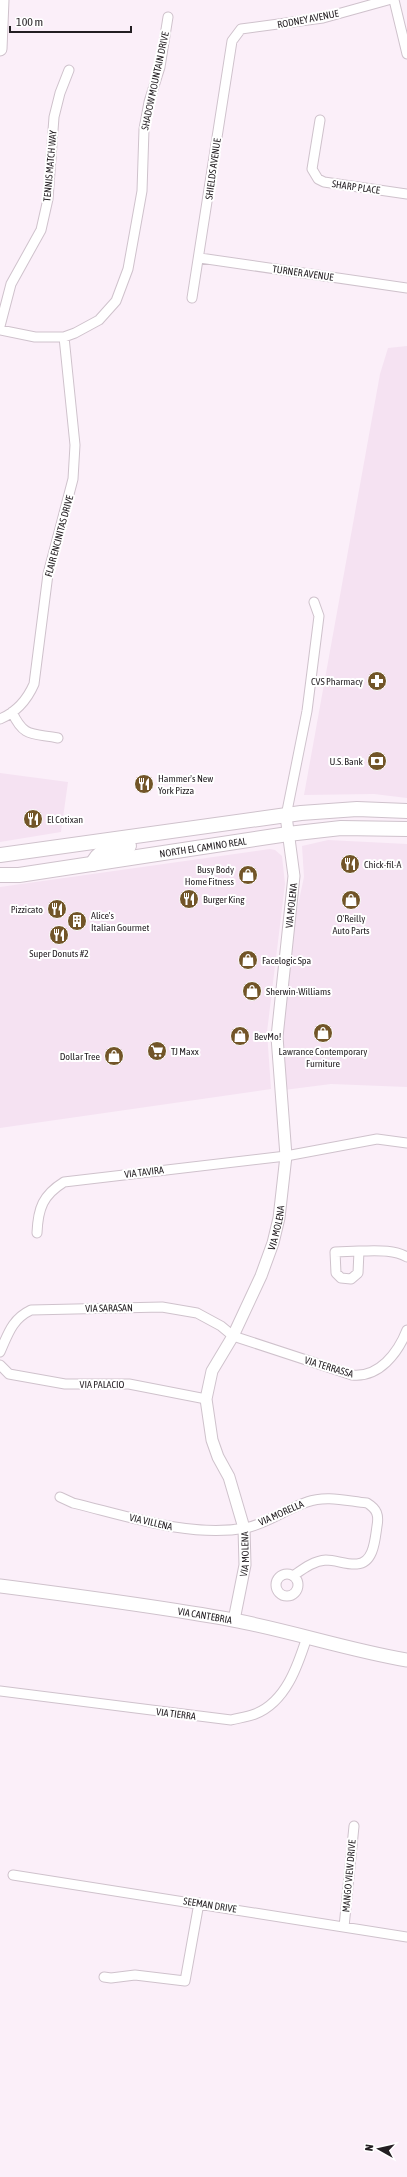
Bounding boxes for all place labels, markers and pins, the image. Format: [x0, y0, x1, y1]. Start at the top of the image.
pharmacy icon: CVS Pharmacy [366, 670, 388, 692]
place label: CVS Pharmacy [311, 676, 363, 687]
bank icon: U.S. Bank [366, 750, 388, 772]
place label: U.S. Bank [330, 756, 364, 767]
restaurant icon: Hammer's New York Pizza [133, 773, 155, 795]
place label: Hammer's New York Pizza [158, 773, 213, 796]
restaurant icon: El Cotixan [22, 808, 44, 830]
place label: El Cotixan [47, 814, 83, 825]
restaurant icon: Chick-fil-A [339, 853, 361, 875]
place label: Chick-fil-A [364, 859, 401, 870]
place label: Busy Body Home Fitness [185, 864, 234, 887]
shop icon: Busy Body Home Fitness [237, 864, 259, 886]
restaurant icon: Burger King [178, 888, 200, 910]
shop icon: O'Reilly Auto Parts [340, 889, 362, 911]
place label: Burger King [203, 894, 245, 905]
restaurant icon: Pizzicato [46, 898, 68, 920]
place label: Pizzicato [11, 904, 43, 915]
building icon: Alice's Italian Gourmet [66, 910, 88, 932]
place label: Alice's Italian Gourmet [91, 910, 149, 933]
place label: O'Reilly Auto Parts [332, 913, 370, 936]
restaurant icon: Super Donuts #2 [48, 924, 70, 946]
place label: Super Donuts #2 [29, 948, 89, 959]
shop icon: Facelogic Spa [237, 949, 259, 971]
place label: Facelogic Spa [262, 955, 312, 966]
shop icon: Sherwin-Williams [241, 980, 263, 1002]
place label: Sherwin-Williams [266, 986, 331, 997]
shop icon: Lawrance Contemporary Furniture [312, 1022, 334, 1044]
shop icon: BevMo! [229, 1025, 251, 1047]
place label: BevMo! [254, 1031, 281, 1042]
supermarket icon: TJ Maxx [146, 1040, 168, 1062]
shop icon: Dollar Tree [103, 1045, 125, 1067]
place label: TJ Maxx [171, 1046, 199, 1057]
place label: Lawrance Contemporary Furniture [279, 1046, 367, 1069]
place label: Dollar Tree [60, 1051, 100, 1062]

